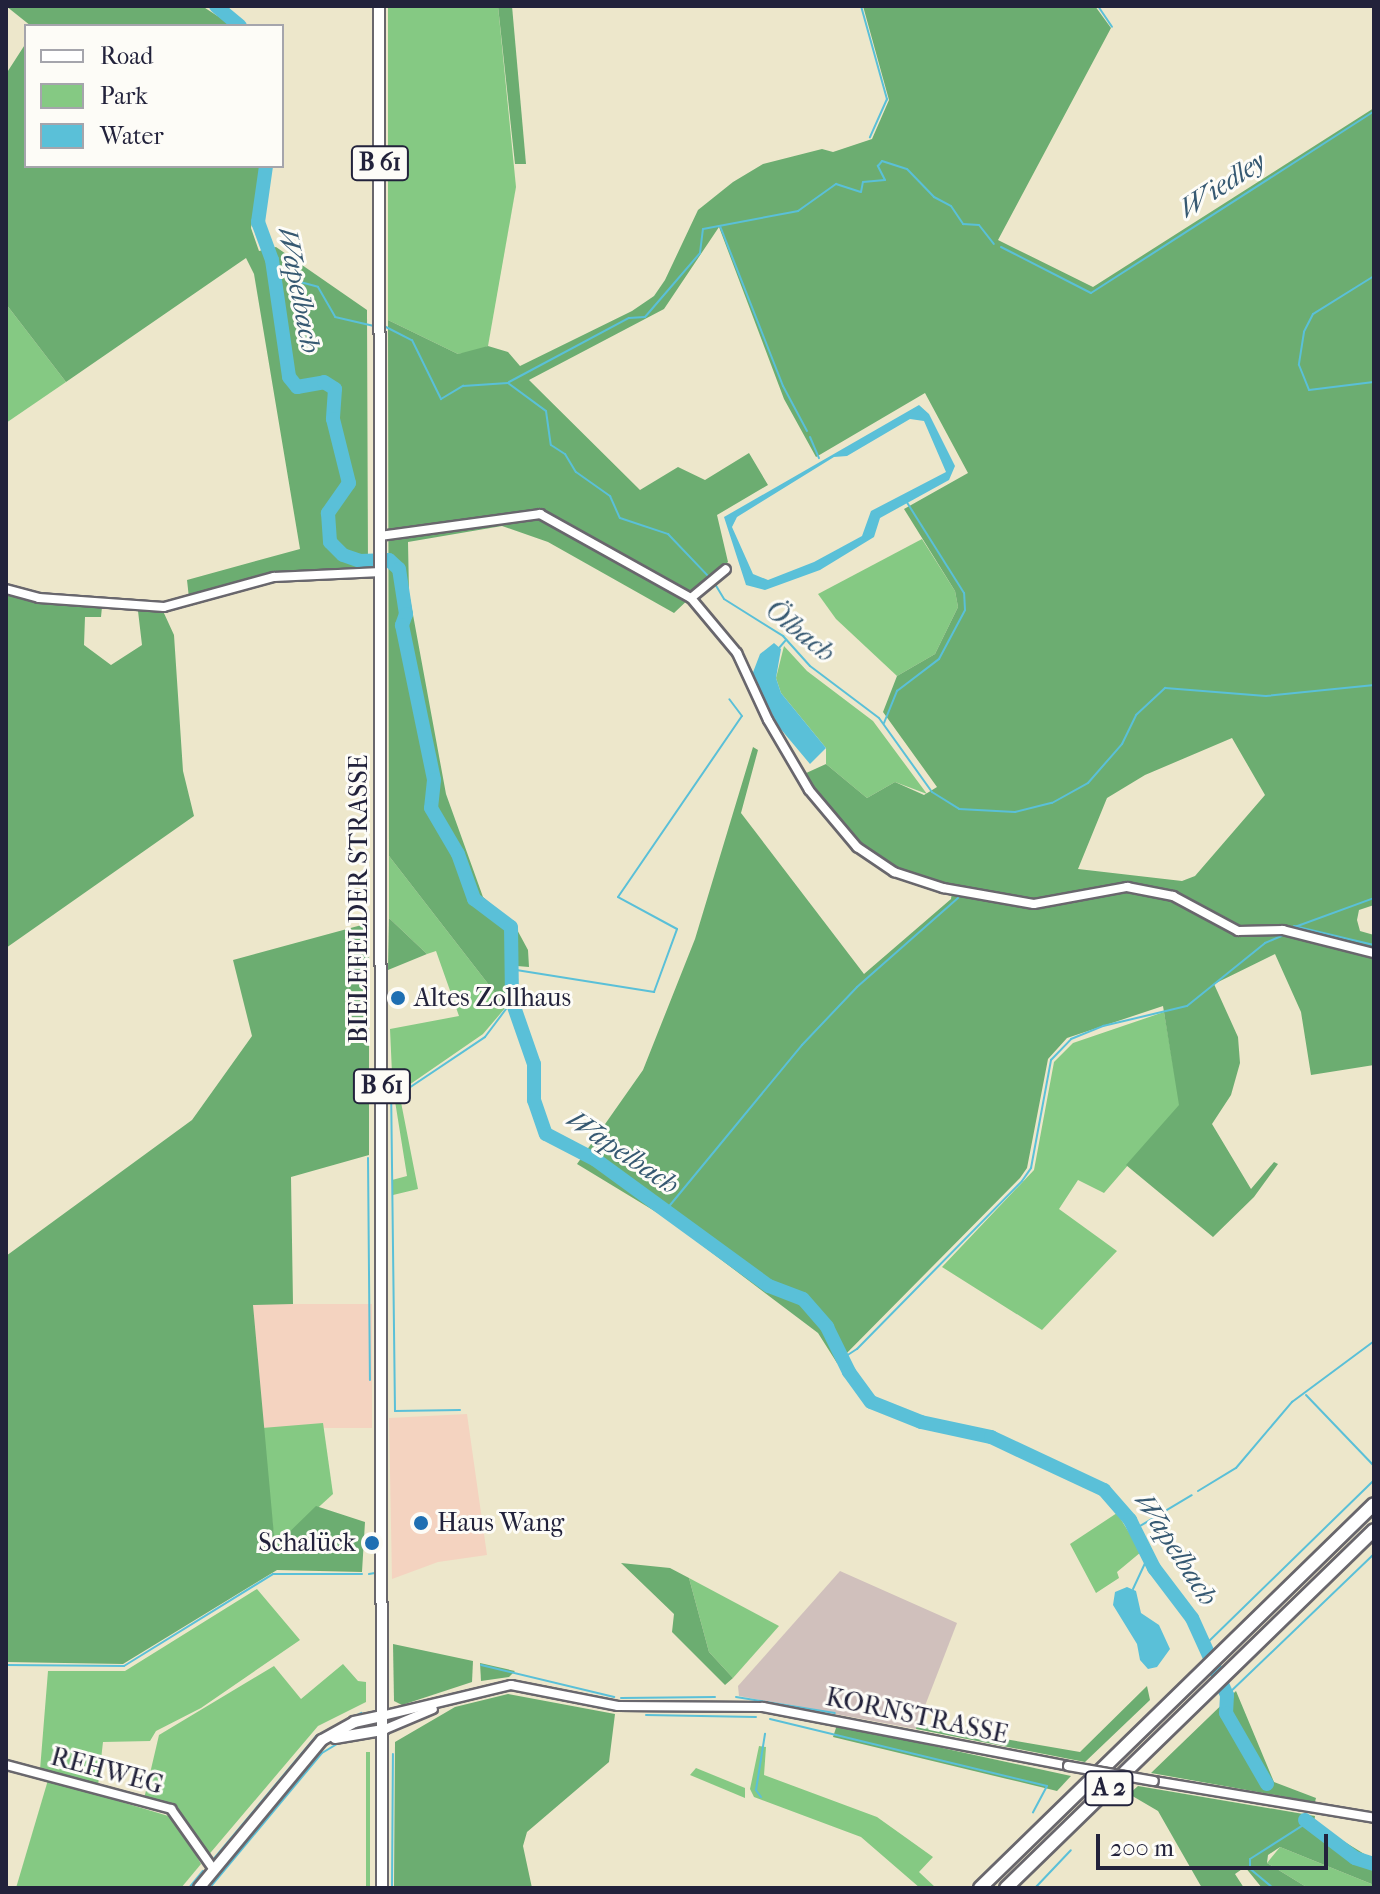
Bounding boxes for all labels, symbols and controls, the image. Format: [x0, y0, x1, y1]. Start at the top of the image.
legend [24, 24, 284, 168]
text: Road [100, 42, 153, 70]
text: Park [100, 82, 148, 110]
text: Water [100, 122, 164, 150]
road number: B 61 [350, 143, 410, 183]
water label: Wiedley [1173, 145, 1271, 225]
water label: Wapelbach [270, 224, 328, 356]
water label: Ölbach [758, 593, 842, 669]
street label: BIELEFELDER STRASSE [343, 755, 375, 1043]
place label: Altes Zollhaus [414, 982, 571, 1014]
marker: Altes Zollhaus [389, 989, 407, 1007]
road number: B 61 [352, 1066, 412, 1106]
water label: Wapelbach [561, 1102, 685, 1202]
water label: Wapelbach [1127, 1486, 1225, 1612]
place label: Haus Wang [437, 1507, 564, 1539]
marker: Haus Wang [412, 1514, 430, 1532]
place label: Schalück [258, 1527, 356, 1559]
marker: Schalück [363, 1534, 381, 1552]
street label: KORNSTRASSE [823, 1681, 1011, 1751]
street label: REHWEG [47, 1741, 167, 1801]
road number: A 2 [1083, 1768, 1135, 1808]
scale bar [1100, 1818, 1332, 1868]
text: 200 m [1110, 1834, 1174, 1862]

